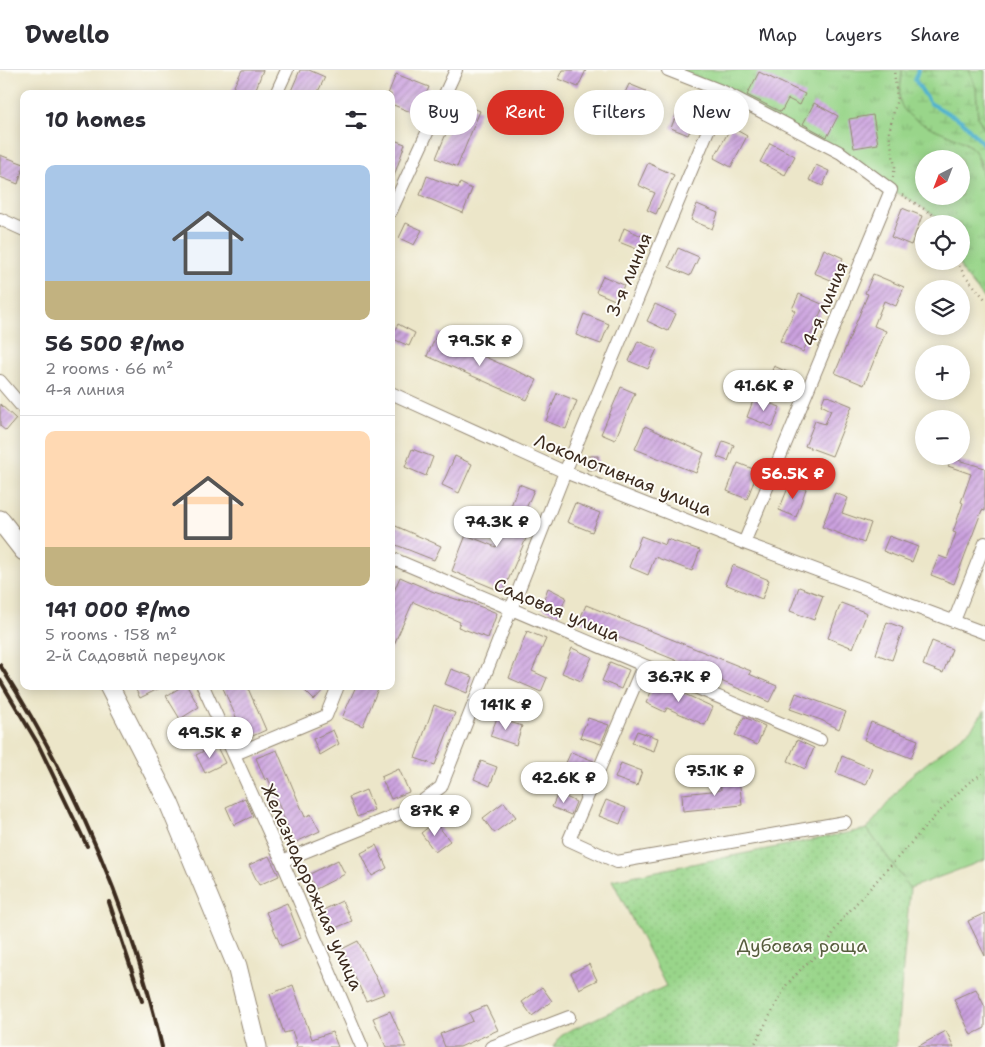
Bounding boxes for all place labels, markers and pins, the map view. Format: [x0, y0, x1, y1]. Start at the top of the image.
pin: 79.5K ₽ [434, 324, 526, 367]
pin: 41.6K ₽ [718, 370, 810, 412]
pin: 56.5K ₽ [747, 458, 839, 500]
pin: 74.3K ₽ [451, 506, 543, 548]
pin: 36.7K ₽ [633, 660, 725, 703]
pin: 141K ₽ [465, 688, 547, 731]
pin: 49.5K ₽ [164, 716, 256, 759]
pin: 75.1K ₽ [669, 754, 761, 797]
pin: 42.6K ₽ [518, 762, 610, 804]
pin: 87K ₽ [400, 794, 470, 837]

